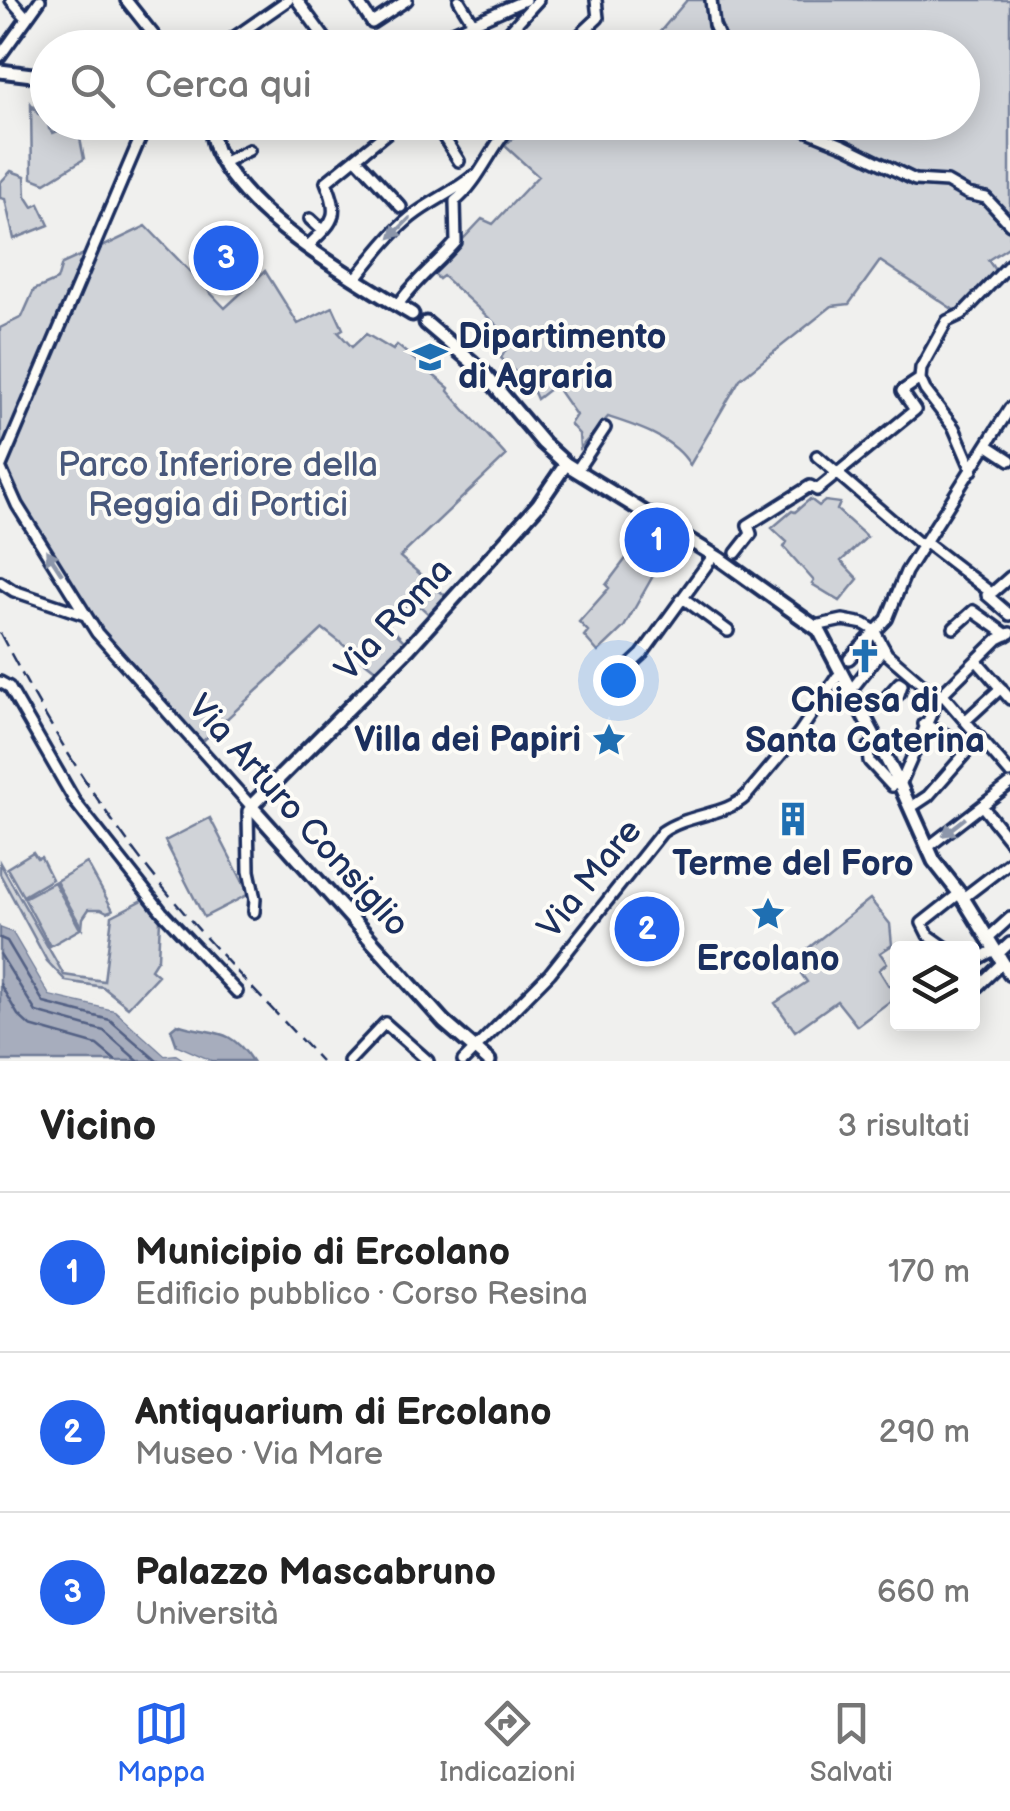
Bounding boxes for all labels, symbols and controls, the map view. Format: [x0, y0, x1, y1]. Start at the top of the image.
search box [30, 30, 980, 140]
icon: search [65, 58, 120, 113]
text: Cerca qui [145, 63, 312, 108]
one-way arrow [389, 216, 413, 239]
pin: 3 [194, 220, 258, 296]
place label: Dipartimento di Agraria [458, 316, 667, 399]
school or university icon: Dipartimento di Agraria [411, 338, 449, 376]
park label: Parco Inferiore della Reggia di Portici [58, 444, 378, 527]
pin: 1 [624, 502, 690, 578]
one-way arrow [46, 548, 64, 576]
street label: Via Roma [326, 550, 462, 690]
church icon: Chiesa di Santa Caterina [846, 637, 884, 675]
your location [593, 655, 644, 706]
place label: Chiesa di Santa Caterina [745, 680, 985, 763]
street label: Via Arturo Consiglio [178, 686, 418, 946]
place label: Villa dei Papiri [354, 719, 581, 762]
place icon: Villa dei Papiri [590, 721, 628, 759]
building icon: Terme del Foro [774, 800, 812, 838]
street label: Via Mare [529, 810, 651, 948]
one-way arrow [941, 816, 967, 837]
place label: Terme del Foro [672, 843, 914, 886]
pin: 2 [614, 892, 680, 966]
place icon: Ercolano [749, 895, 787, 933]
place label: Ercolano [696, 938, 840, 981]
map controls [890, 941, 980, 1031]
button: layers [890, 941, 980, 1031]
text: Vicino [40, 1101, 156, 1152]
text: 3 risultati [838, 1107, 970, 1146]
text: Municipio di Ercolano [135, 1230, 510, 1275]
text: 1 [66, 1253, 79, 1292]
text: 170 m [888, 1253, 970, 1292]
text: Edificio pubblico · Corso Resina [135, 1275, 588, 1314]
text: Antiquarium di Ercolano [135, 1390, 552, 1435]
text: 2 [63, 1413, 82, 1452]
text: 290 m [879, 1413, 970, 1452]
text: Museo · Via Mare [135, 1435, 383, 1474]
text: Palazzo Mascabruno [135, 1550, 496, 1595]
text: 3 [63, 1573, 82, 1612]
text: 660 m [877, 1573, 970, 1612]
text: Università [135, 1595, 279, 1634]
tab: Mappa [117, 1696, 205, 1789]
tab: Indicazioni [440, 1696, 576, 1789]
tab: Salvati [810, 1696, 893, 1789]

